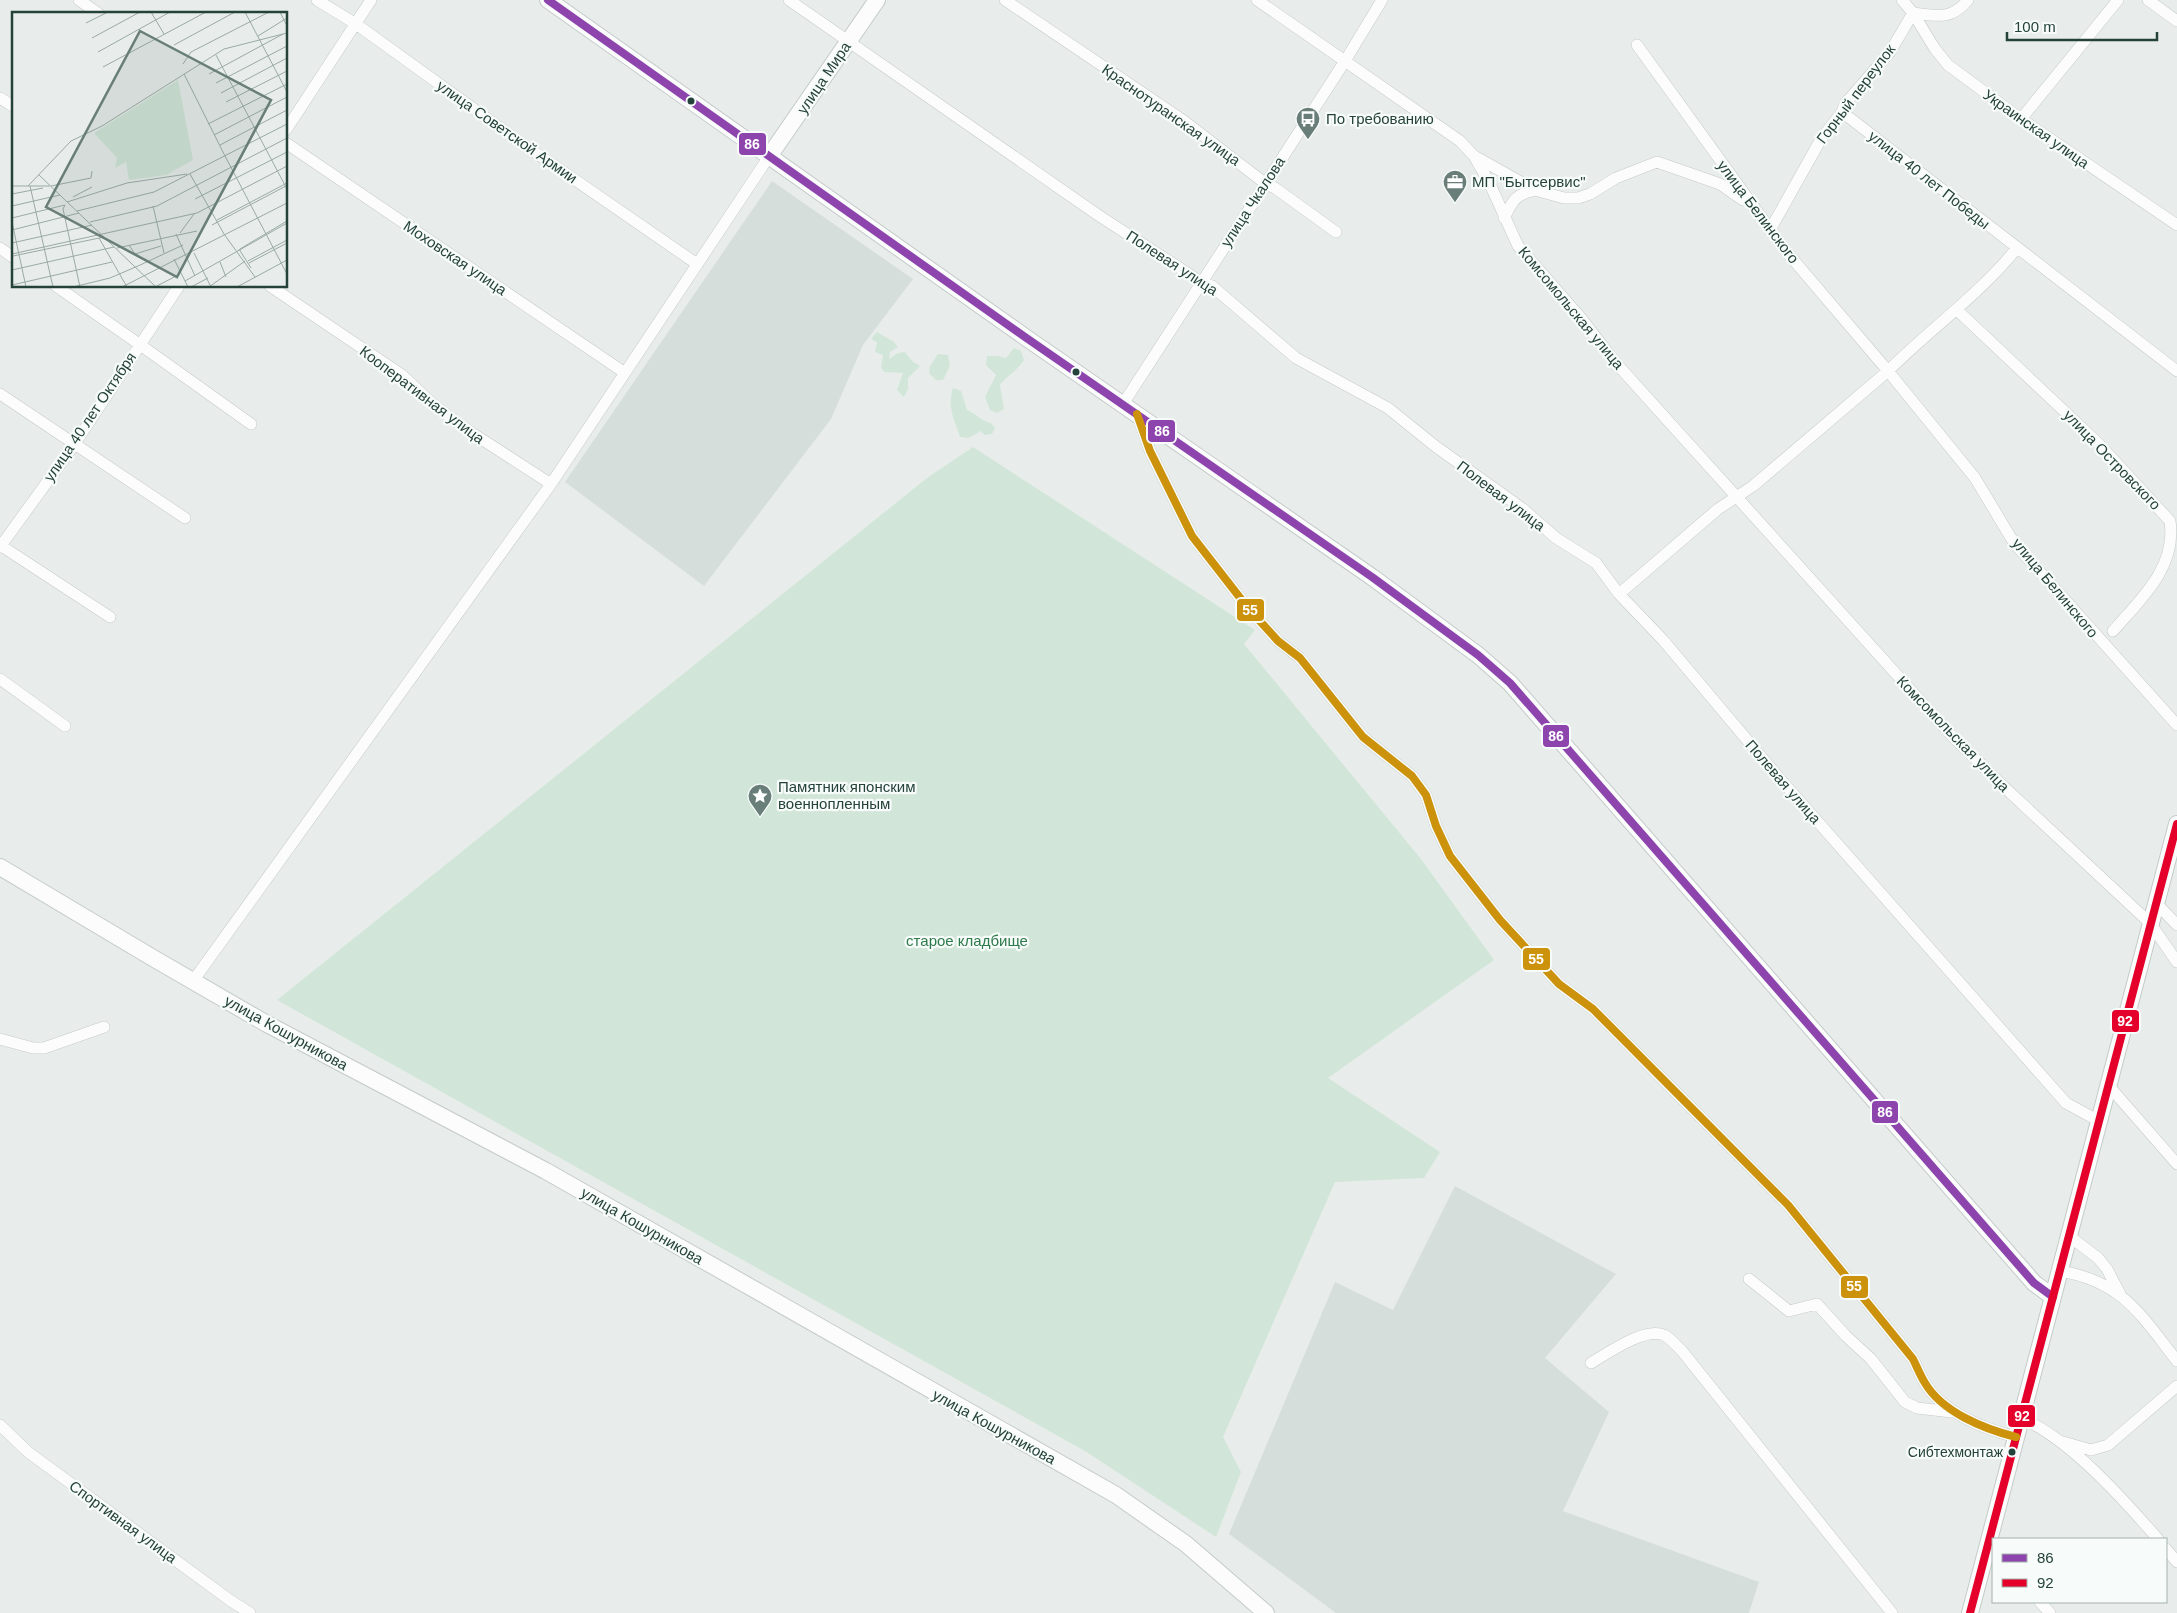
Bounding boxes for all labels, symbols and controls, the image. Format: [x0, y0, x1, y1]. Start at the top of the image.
scale bar [2007, 10, 2157, 42]
inset map [12, 12, 288, 288]
text: 100 m [2014, 18, 2056, 35]
street label: улица Мира [793, 38, 854, 117]
street label: Горный переулок [1813, 41, 1899, 146]
street label: Краснотуранская улица [1099, 60, 1244, 169]
street label: улица Советской Армии [434, 77, 581, 187]
street label: Украинская улица [1980, 86, 2093, 172]
unlabelled marker [686, 96, 696, 106]
bus stop icon: По требованию [1295, 106, 1321, 140]
place label: По требованию [1326, 110, 1434, 127]
street label: улица 40 лет Победы [1865, 127, 1993, 232]
line badge: 86 [738, 132, 767, 156]
text: 86 [744, 136, 760, 152]
street label: улица Чкалова [1217, 153, 1288, 250]
street label: улица Белинского [1714, 157, 1803, 267]
office icon: МП "Бытсервис" [1442, 169, 1468, 203]
place label: МП "Бытсервис" [1472, 173, 1585, 190]
street label: Моховская улица [401, 217, 511, 299]
street label: Полевая улица [1123, 227, 1222, 299]
street label: Комсомольская улица [1515, 243, 1628, 373]
street label: Кооперативная улица [357, 342, 488, 447]
street label: улица 40 лет Октября [40, 349, 139, 485]
unlabelled marker [1071, 367, 1081, 377]
street label: улица Островского [2060, 406, 2164, 513]
line badge: 86 [1147, 419, 1176, 443]
text: 86 [1154, 423, 1170, 439]
street label: Полевая улица [1454, 457, 1549, 535]
street label: улица Белинского [2009, 534, 2102, 641]
line badge: 55 [1236, 598, 1265, 622]
text: 55 [1242, 602, 1258, 618]
street label: Комсомольская улица [1894, 672, 2014, 796]
line badge: 86 [1542, 724, 1570, 748]
text: 86 [1548, 728, 1564, 744]
street label: Полевая улица [1742, 736, 1825, 828]
place label: Памятник японским военнопленным [778, 778, 915, 812]
place icon: Памятник японским военнопленным [747, 783, 773, 817]
park label: старое кладбище [906, 932, 1028, 949]
line badge: 55 [1522, 947, 1551, 971]
text: 55 [1528, 951, 1544, 967]
street label: улица Кошурникова [222, 992, 351, 1074]
line badge: 92 [2111, 1009, 2140, 1033]
text: 92 [2117, 1013, 2133, 1029]
line badge: 86 [1871, 1100, 1899, 1124]
text: 86 [1877, 1104, 1893, 1120]
street label: улица Кошурникова [578, 1184, 707, 1268]
line badge: 55 [1840, 1275, 1869, 1299]
text: 55 [1846, 1278, 1862, 1294]
street label: улица Кошурникова [930, 1386, 1059, 1468]
line badge: 92 [2007, 1404, 2036, 1428]
text: 92 [2014, 1408, 2030, 1424]
place label: Сибтехмонтаж [1908, 1444, 2004, 1460]
marker: Сибтехмонтаж [2007, 1447, 2017, 1457]
street label: Спортивная улица [66, 1477, 181, 1567]
legend [1992, 1538, 2167, 1603]
text: 86 [2037, 1549, 2054, 1566]
text: 92 [2037, 1574, 2054, 1591]

